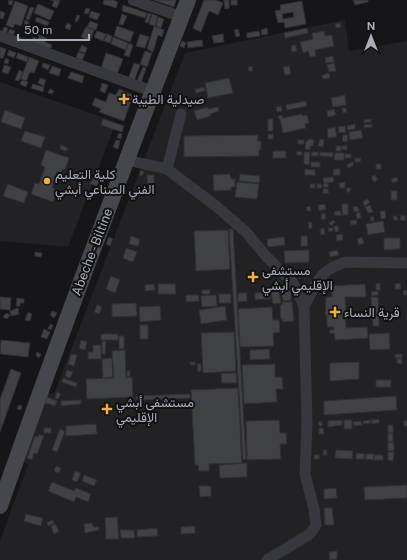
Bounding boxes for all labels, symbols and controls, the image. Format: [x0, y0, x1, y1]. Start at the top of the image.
scale bar [18, 16, 89, 42]
north arrow [351, 16, 391, 56]
text: N [367, 20, 375, 32]
text: 50 m [24, 23, 52, 37]
place label: صيدلية الطيبة [132, 92, 204, 107]
marker: صيدلية الطيبة [119, 94, 129, 104]
place label: كلية التعليم الفني الصناعي أبشي [55, 167, 155, 200]
marker: كلية التعليم الفني الصناعي أبشي [42, 176, 52, 186]
street label: Abeche - Biltine [68, 206, 116, 298]
place label: مستشفى الإقليمي أبشي [262, 263, 333, 296]
marker: مستشفى الإقليمي أبشي [247, 271, 259, 283]
place label: قرية النساء [344, 305, 400, 321]
marker: قرية النساء [329, 306, 341, 318]
place label: مستشفى أبشي الإقليمي [116, 395, 194, 428]
marker: مستشفى أبشي الإقليمي [101, 403, 113, 415]

